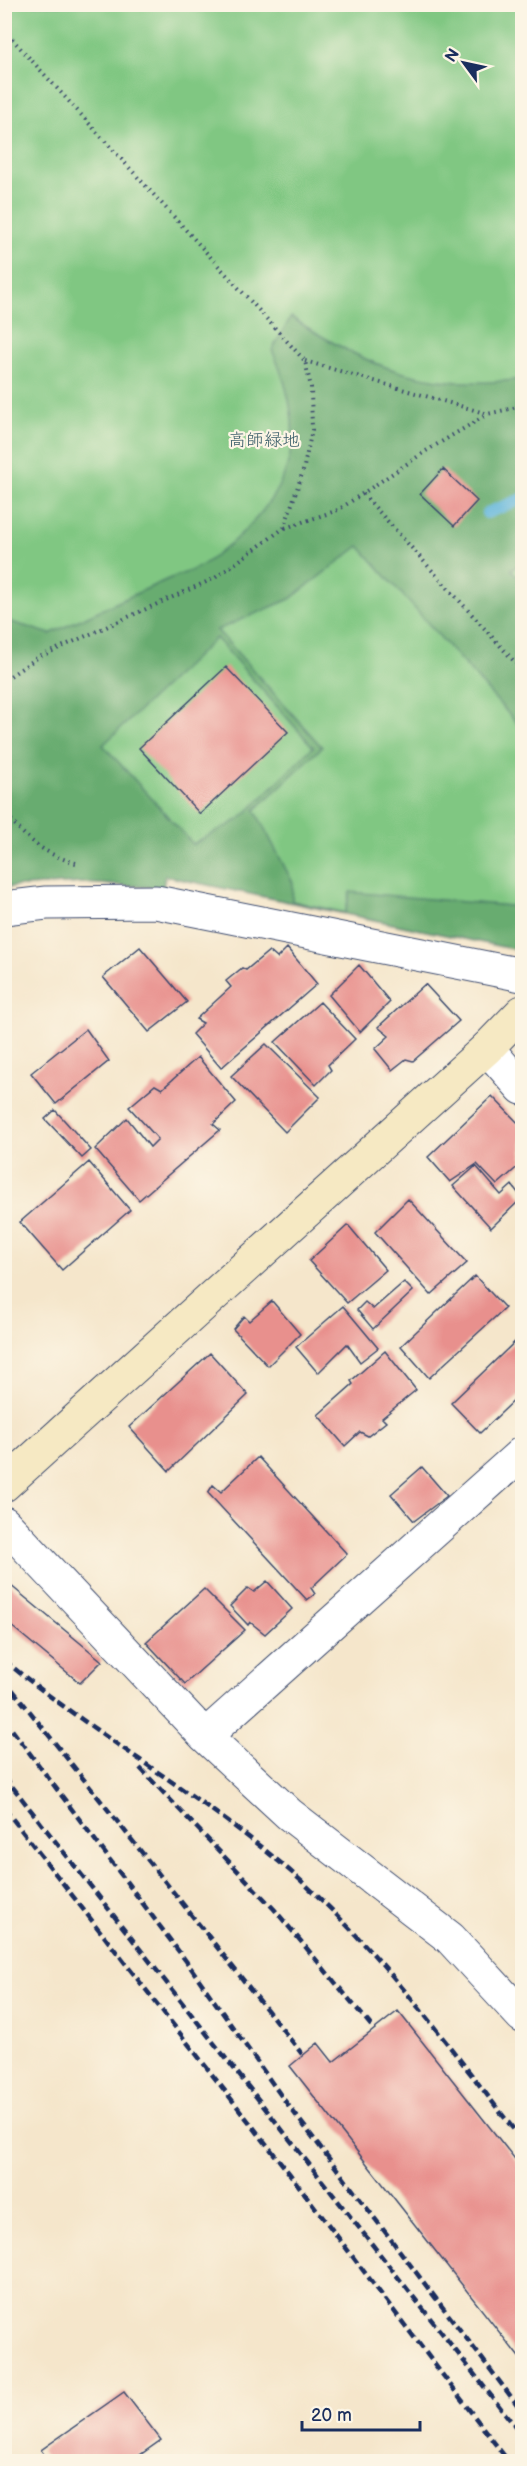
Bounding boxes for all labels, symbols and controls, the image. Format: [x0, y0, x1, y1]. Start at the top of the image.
north arrow [434, 33, 494, 93]
text: N [441, 45, 464, 66]
park label: 高師緑地 [228, 430, 300, 451]
scale bar [302, 2394, 420, 2432]
text: 20 m [311, 2405, 352, 2426]

